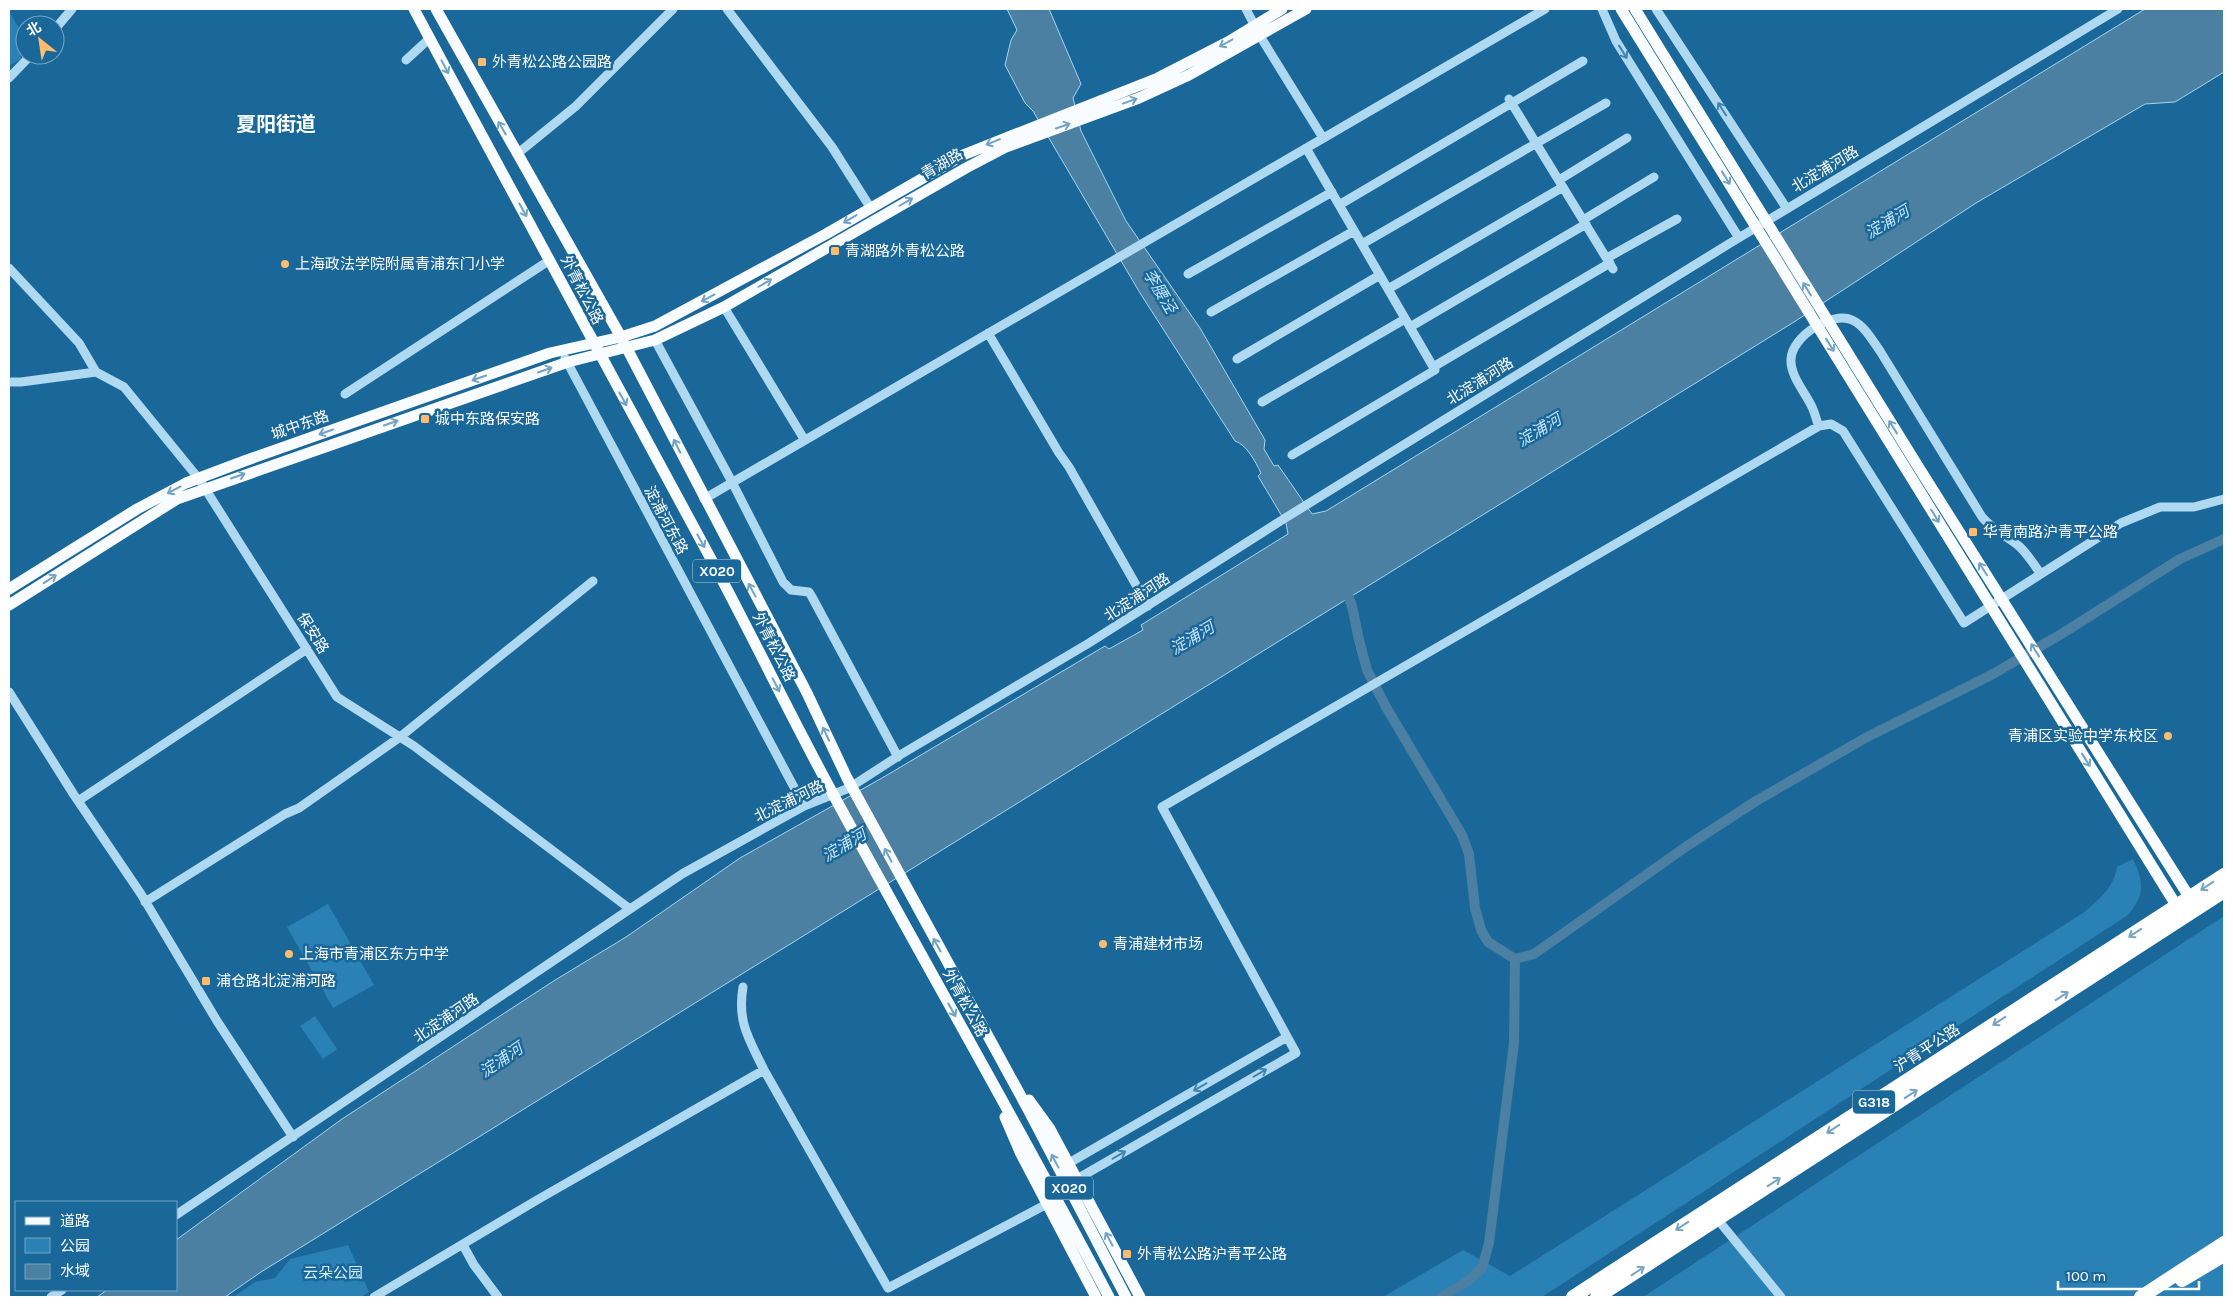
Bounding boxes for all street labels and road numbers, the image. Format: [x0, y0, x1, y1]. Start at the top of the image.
street label: 北淀浦河路 [1788, 142, 1862, 196]
street label: 青湖路 [918, 145, 966, 183]
street label: 外青松公路 [557, 252, 607, 328]
street label: 北淀浦河路 [1443, 353, 1517, 409]
street label: 城中东路 [269, 407, 331, 443]
street label: 淀浦河东路 [640, 483, 692, 557]
road number: X020 [693, 560, 741, 582]
street label: 北淀浦河路 [1101, 569, 1173, 625]
street label: 保安路 [293, 609, 333, 657]
street label: 外青松公路 [749, 609, 799, 685]
street label: 北淀浦河路 [751, 776, 827, 826]
street label: 外青松公路 [939, 966, 991, 1040]
street label: 北淀浦河路 [410, 990, 482, 1046]
street label: 沪青平公路 [1891, 1020, 1963, 1076]
road number: G318 [1853, 1090, 1895, 1114]
road number: X020 [1045, 1176, 1093, 1200]

